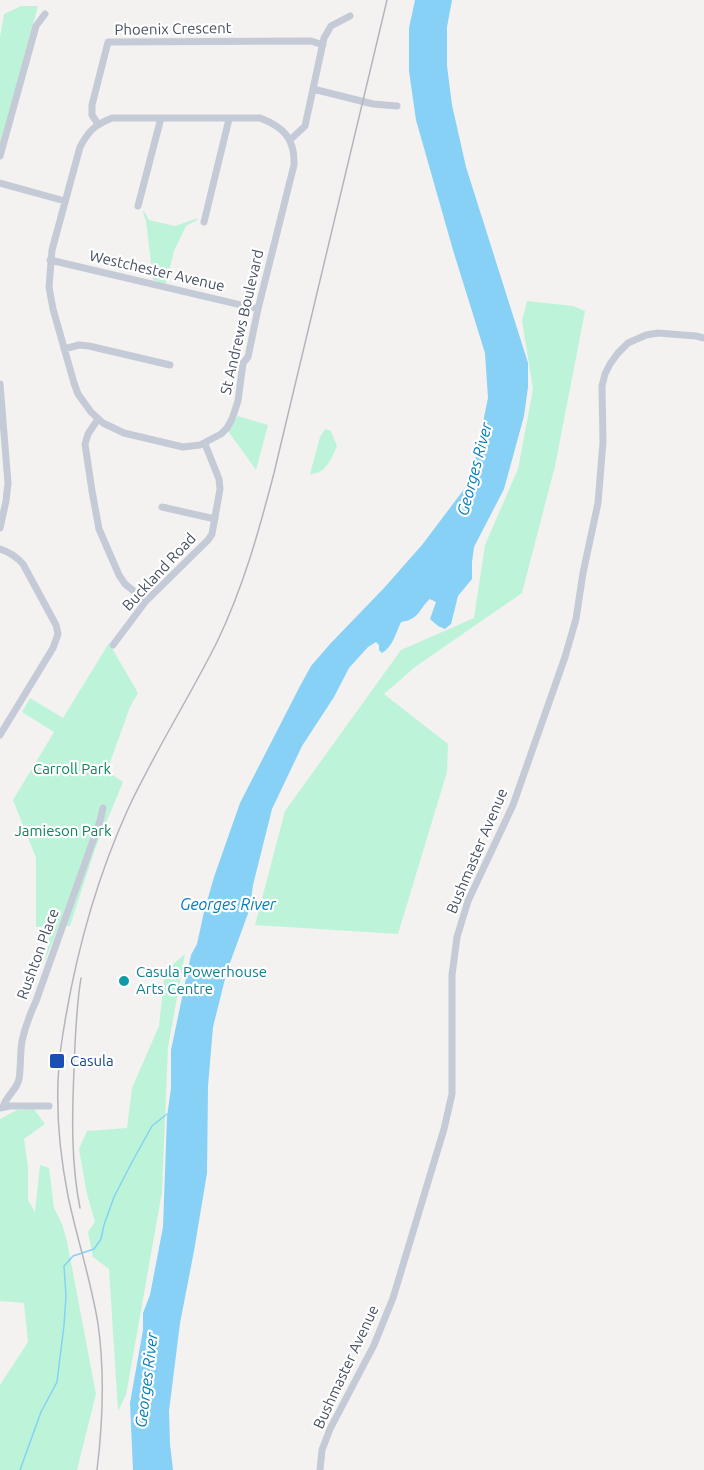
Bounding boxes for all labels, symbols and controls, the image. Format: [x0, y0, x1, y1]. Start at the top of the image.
street label: Phoenix Crescent [114, 19, 232, 38]
street label: Westchester Avenue [88, 247, 226, 294]
street label: St Andrews Boulevard [217, 248, 266, 396]
water label: Georges River [453, 420, 495, 518]
street label: Buckland Road [118, 529, 199, 614]
park label: Carroll Park [33, 760, 111, 777]
street label: Bushmaster Avenue [443, 786, 511, 916]
park label: Jamieson Park [14, 822, 112, 839]
water label: Georges River [180, 895, 277, 913]
street label: Rushton Place [13, 906, 62, 1002]
place label: Casula Powerhouse Arts Centre [136, 963, 267, 997]
marker: Casula Powerhouse Arts Centre [117, 974, 131, 988]
marker: Casula [48, 1052, 66, 1070]
place label: Casula [70, 1052, 114, 1069]
street label: Bushmaster Avenue [309, 1302, 382, 1431]
water label: Georges River [131, 1330, 161, 1429]

